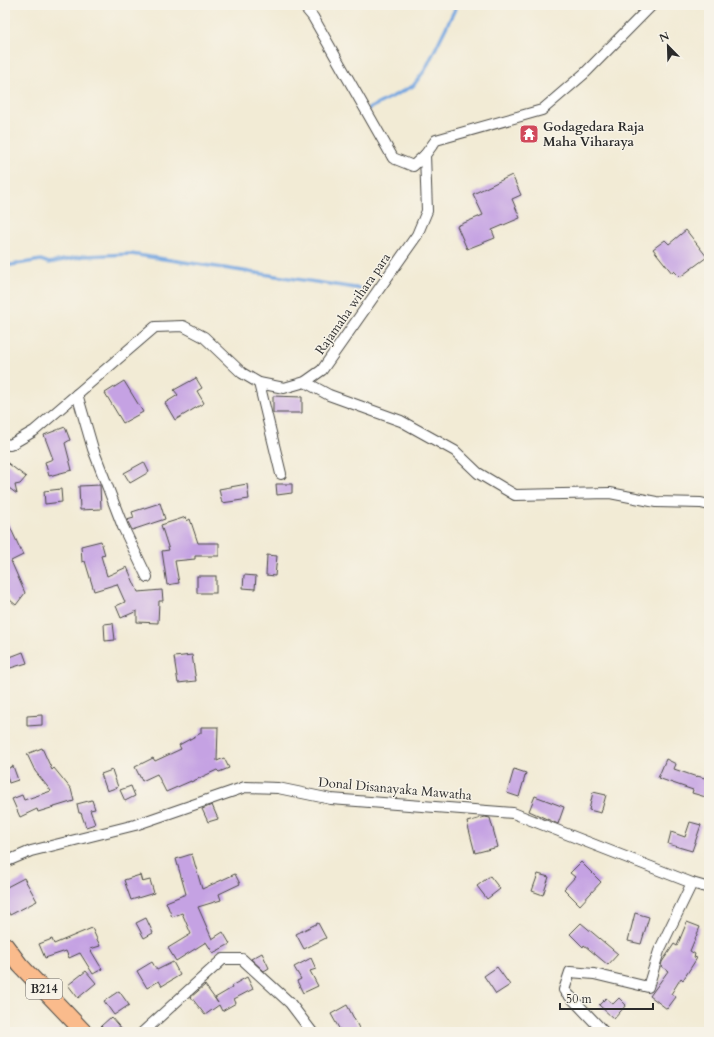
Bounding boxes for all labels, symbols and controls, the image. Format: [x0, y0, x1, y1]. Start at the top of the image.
north arrow [648, 26, 688, 66]
text: N [657, 28, 672, 46]
place label: Godagedara Raja Maha Viharaya [543, 118, 645, 151]
temple icon: Godagedara Raja Maha Viharaya [518, 123, 540, 145]
street label: Rajamaha wihara para [311, 249, 395, 358]
street label: Donal Disanayaka Mawatha [318, 773, 473, 805]
road number: B214 [26, 979, 62, 999]
scale bar [560, 985, 653, 1011]
text: 50 m [566, 991, 593, 1007]

